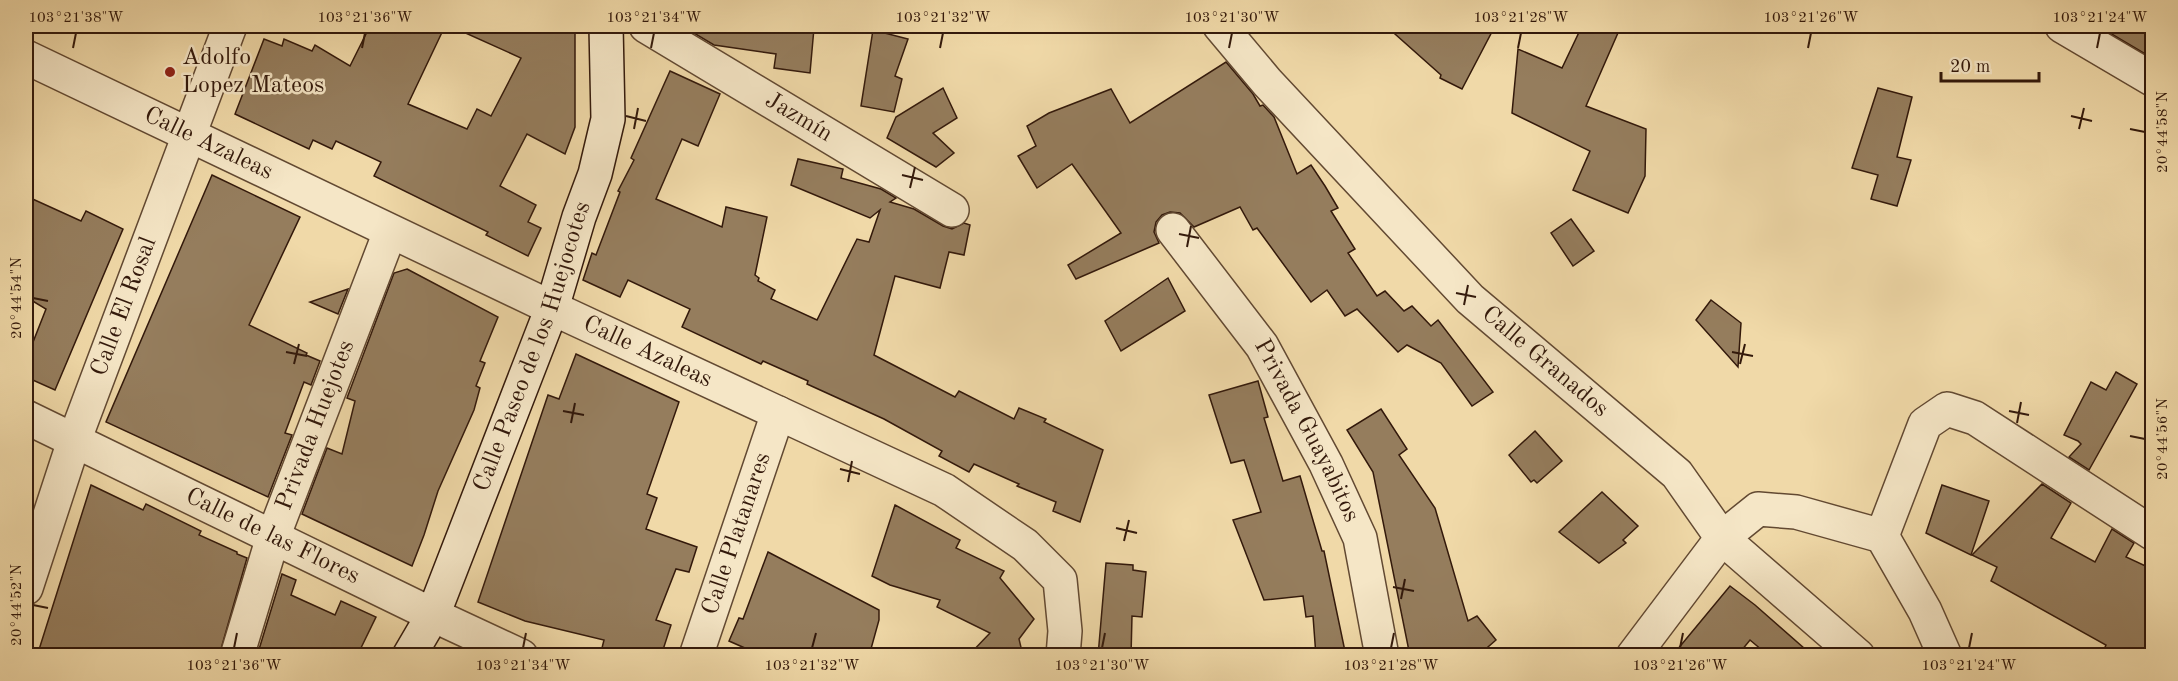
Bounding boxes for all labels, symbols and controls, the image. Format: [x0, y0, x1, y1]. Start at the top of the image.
text: 103°21'38"W [28, 11, 124, 26]
text: 103°21'36"W [317, 11, 413, 26]
text: 103°21'34"W [606, 11, 702, 26]
text: 103°21'32"W [895, 11, 991, 26]
text: 103°21'30"W [1184, 11, 1280, 26]
text: 103°21'28"W [1473, 11, 1569, 26]
text: 103°21'26"W [1763, 11, 1859, 26]
text: 103°21'24"W [2052, 11, 2148, 26]
scale bar [1941, 45, 2038, 83]
place label: Adolfo Lopez Mateos [182, 46, 324, 98]
text: 20 m [1950, 58, 1990, 76]
marker: Adolfo Lopez Mateos [163, 65, 177, 79]
street label: Jazmín [761, 88, 836, 147]
text: 20°44'58"N [2156, 91, 2171, 173]
street label: Calle Azaleas [140, 103, 276, 185]
street label: Calle Paseo de los Huejocotes [470, 198, 596, 495]
street label: Calle El Rosal [87, 234, 161, 380]
text: 20°44'54"N [10, 257, 25, 339]
street label: Calle Granados [1477, 302, 1612, 422]
street label: Calle Azaleas [579, 312, 716, 393]
street label: Privada Guayabitos [1249, 335, 1363, 526]
street label: Privada Huejotes [272, 337, 359, 514]
text: 20°44'56"N [2156, 398, 2171, 480]
street label: Calle Platanares [699, 450, 776, 618]
street label: Calle de las Flores [182, 484, 363, 589]
text: 20°44'52"N [10, 564, 25, 646]
text: 103°21'36"W [186, 659, 282, 674]
text: 103°21'34"W [475, 659, 571, 674]
text: 103°21'32"W [764, 659, 860, 674]
text: 103°21'30"W [1054, 659, 1150, 674]
text: 103°21'28"W [1343, 659, 1439, 674]
text: 103°21'26"W [1632, 659, 1728, 674]
text: 103°21'24"W [1921, 659, 2017, 674]

